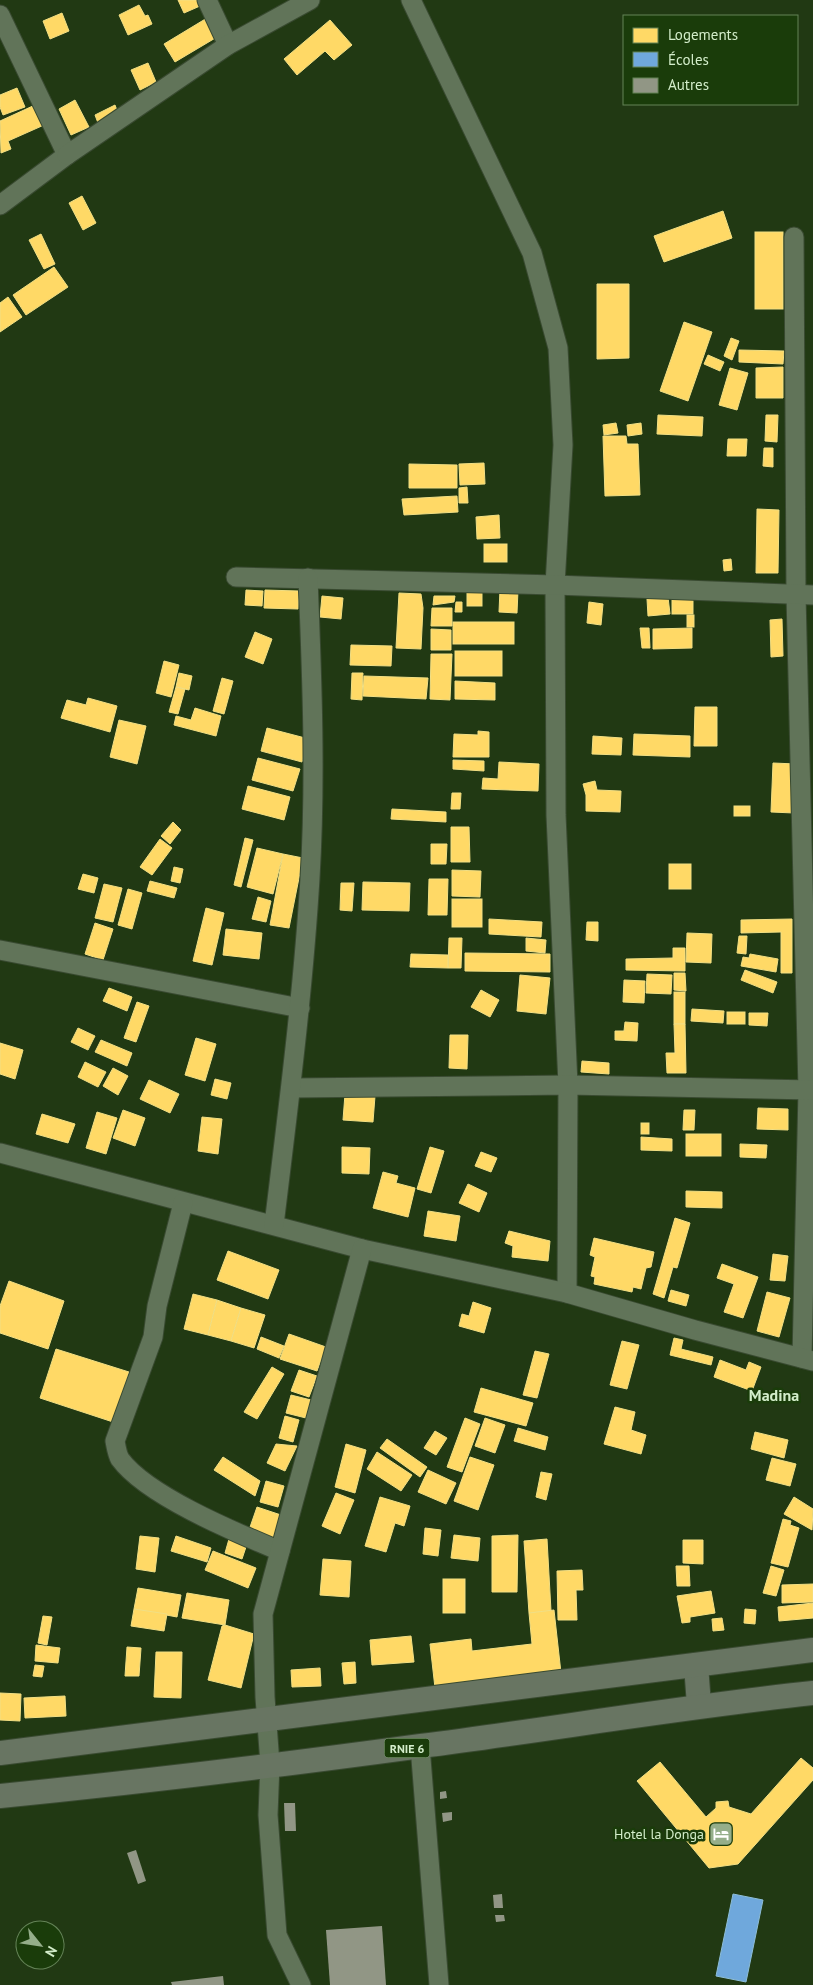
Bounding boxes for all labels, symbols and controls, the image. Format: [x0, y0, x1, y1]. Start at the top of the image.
legend [623, 15, 798, 105]
text: Logements [668, 25, 738, 44]
text: Écoles [668, 50, 709, 69]
text: Autres [668, 75, 709, 94]
district label: Madina [749, 1385, 799, 1405]
road number: RNIE 6 [384, 1739, 430, 1758]
hotel icon: Hotel la Donga [708, 1821, 734, 1847]
place label: Hotel la Donga [614, 1825, 704, 1843]
north arrow [15, 1920, 65, 1970]
text: N [41, 1943, 61, 1960]

